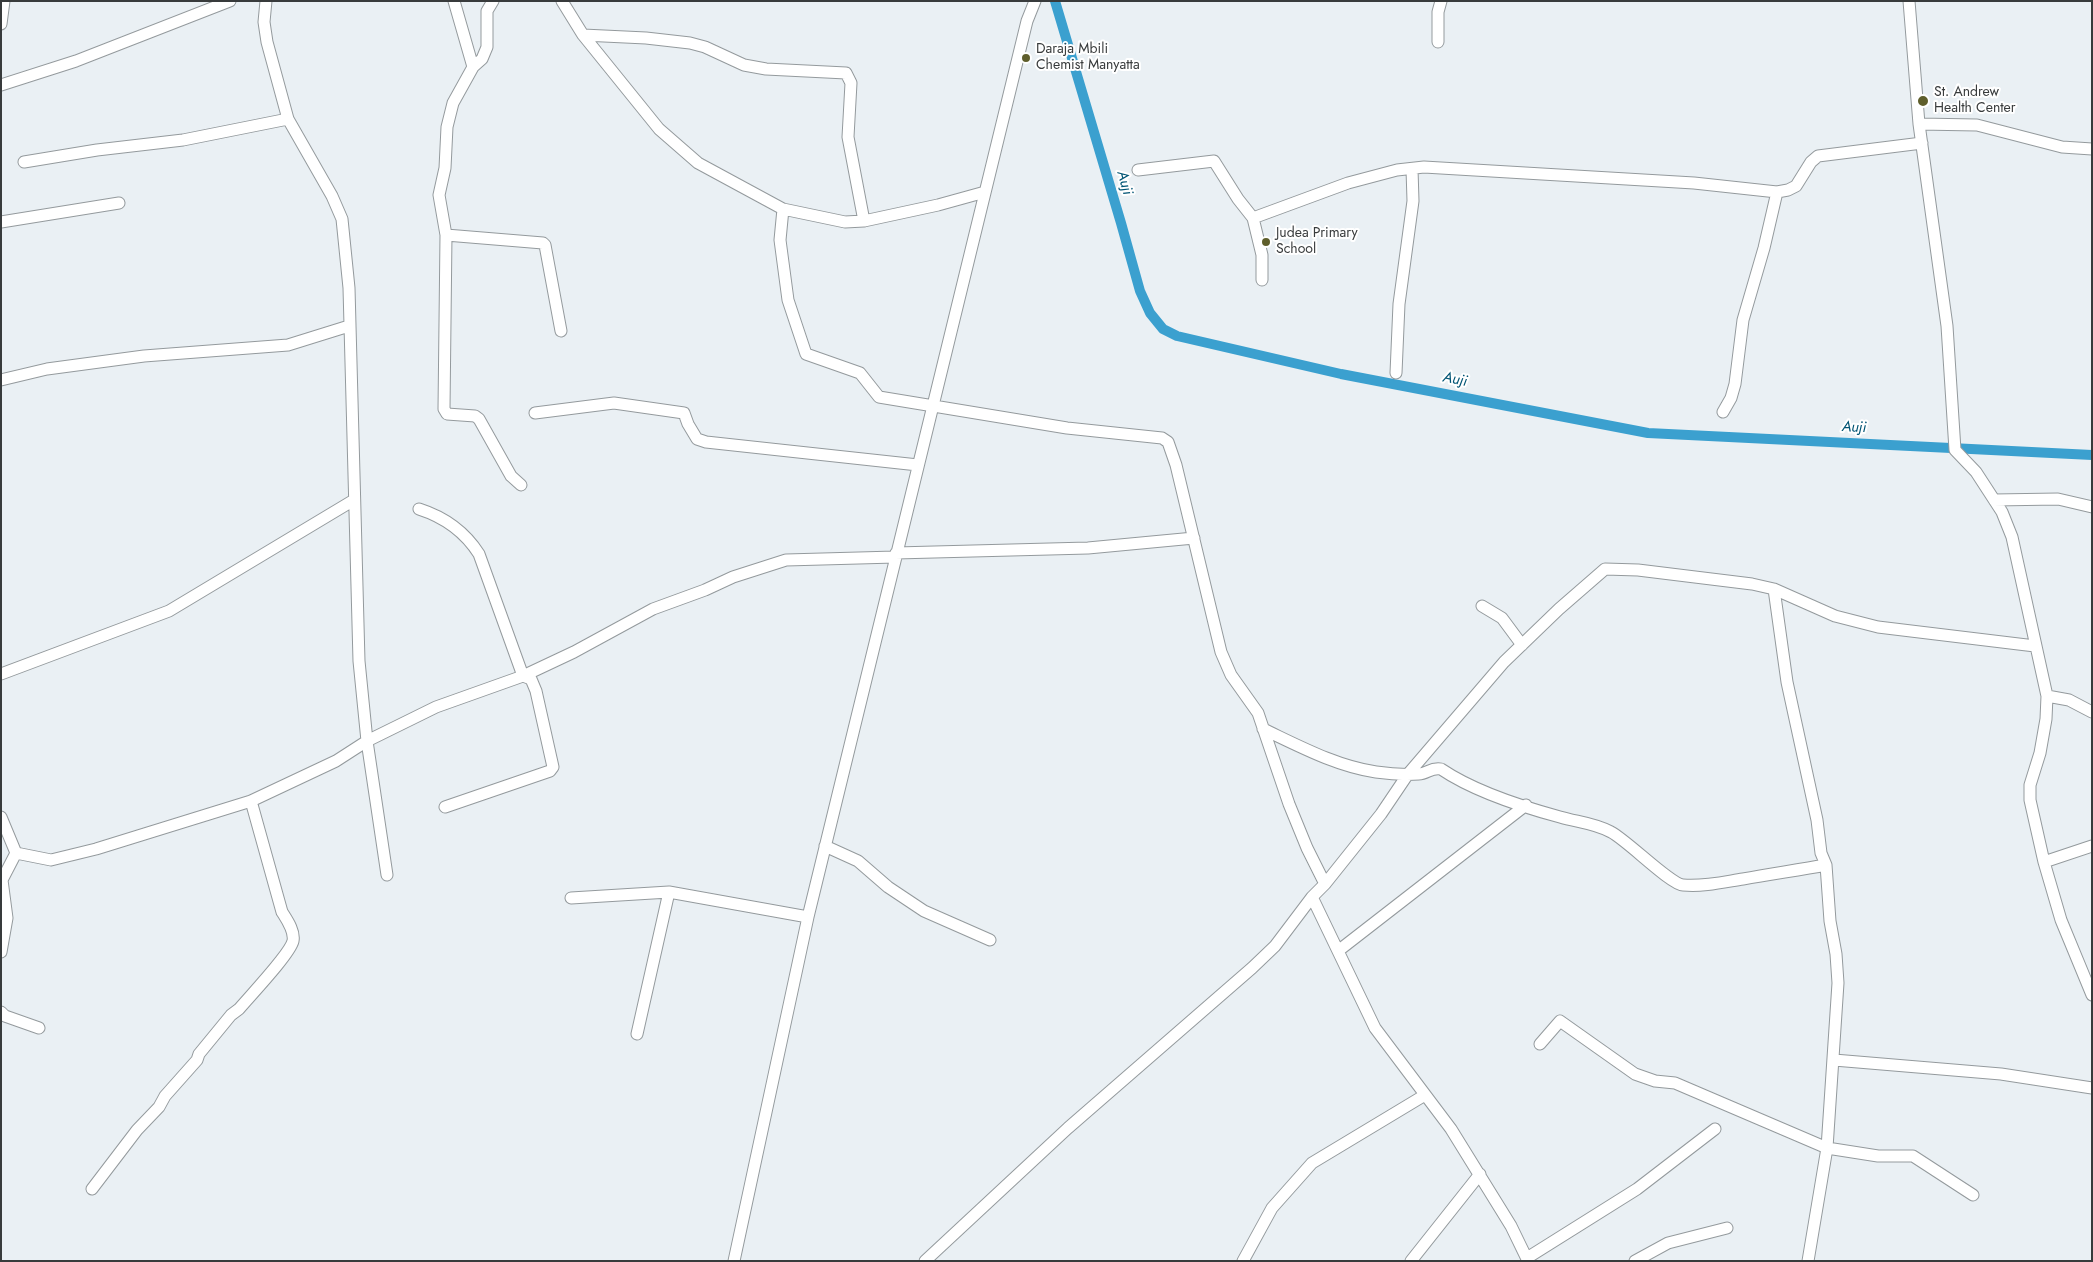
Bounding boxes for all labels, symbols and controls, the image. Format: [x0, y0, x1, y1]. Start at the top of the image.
place label: Daraja Mbili Chemist Manyatta [1036, 42, 1140, 74]
marker: Daraja Mbili Chemist Manyatta [1020, 52, 1032, 64]
place label: St. Andrew Health Center [1934, 85, 2016, 118]
marker: St. Andrew Health Center [1916, 94, 1930, 108]
water label: Auji [1112, 169, 1136, 197]
place label: Judea Primary School [1276, 226, 1358, 258]
marker: Judea Primary School [1260, 236, 1272, 248]
water label: Auji [1441, 369, 1469, 391]
water label: Auji [1841, 418, 1867, 438]

